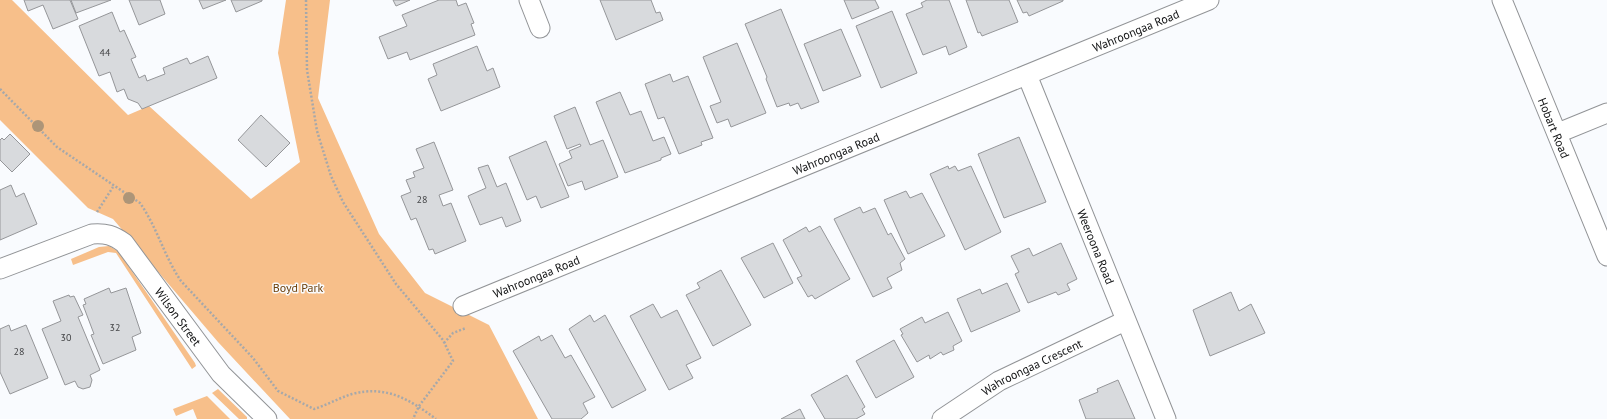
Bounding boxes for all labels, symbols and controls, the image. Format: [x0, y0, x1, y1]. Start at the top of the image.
street label: Wahroongaa Road [1090, 6, 1181, 55]
house number: 44 [100, 46, 111, 59]
street label: Hobart Road [1535, 95, 1573, 160]
street label: Wahroongaa Road [790, 129, 882, 178]
house number: 28 [417, 193, 427, 206]
street label: Weeroona Road [1074, 207, 1118, 286]
street label: Wahroongaa Road [490, 252, 582, 301]
park label: Boyd Park [273, 280, 324, 295]
street label: Wilson Street [152, 284, 205, 349]
house number: 32 [110, 321, 120, 334]
house number: 30 [61, 331, 72, 344]
street label: Wahroongaa Crescent [978, 335, 1084, 398]
house number: 28 [14, 345, 24, 358]

